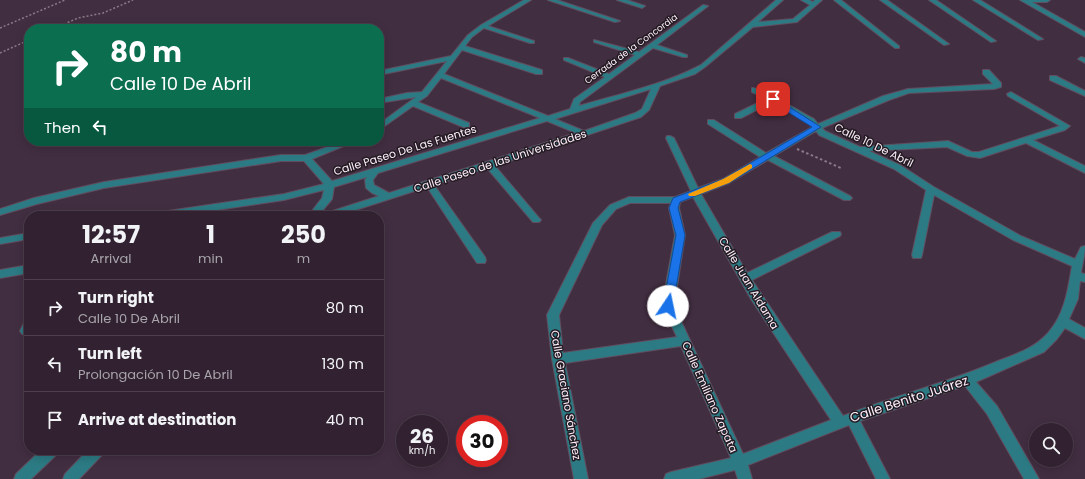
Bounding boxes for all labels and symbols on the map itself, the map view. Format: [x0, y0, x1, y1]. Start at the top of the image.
street label: Cerrada de la Concordia [582, 11, 680, 87]
pin [756, 82, 790, 116]
street label: Calle 10 De Abril [832, 119, 916, 171]
street label: Calle Paseo De Las Fuentes [331, 121, 479, 179]
street label: Calle Paseo de las Universidades [411, 125, 589, 197]
street label: Calle Juan Aldama [715, 234, 783, 332]
position arrow [647, 285, 689, 327]
street label: Calle Graciano Sánchez [547, 329, 585, 461]
street label: Calle Emiliano Zapata [678, 339, 742, 455]
street label: Calle Benito Juárez [847, 371, 971, 427]
speed limit sign: 30 [456, 415, 508, 467]

